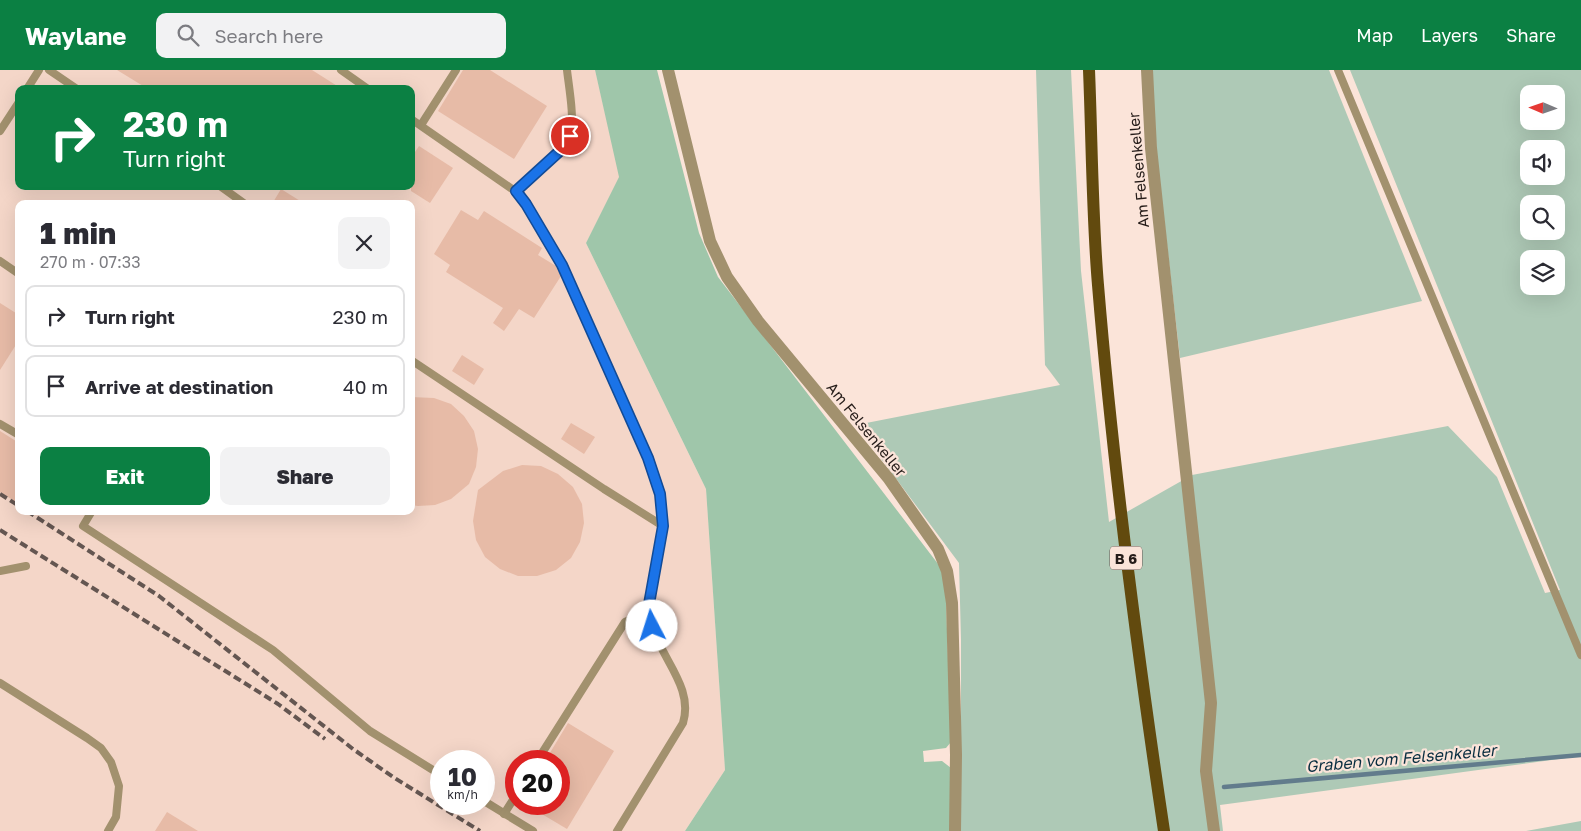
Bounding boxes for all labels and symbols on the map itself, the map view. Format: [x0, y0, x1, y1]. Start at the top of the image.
north arrow [1520, 85, 1565, 130]
street label: Am Felsenkeller [1124, 111, 1152, 229]
pin [549, 115, 591, 157]
street label: Am Felsenkeller [823, 378, 911, 480]
road number: B 6 [1110, 546, 1142, 569]
position arrow [625, 599, 677, 651]
water label: Graben vom Felsenkeller [1305, 739, 1500, 776]
speed limit sign: 20 [505, 750, 570, 815]

